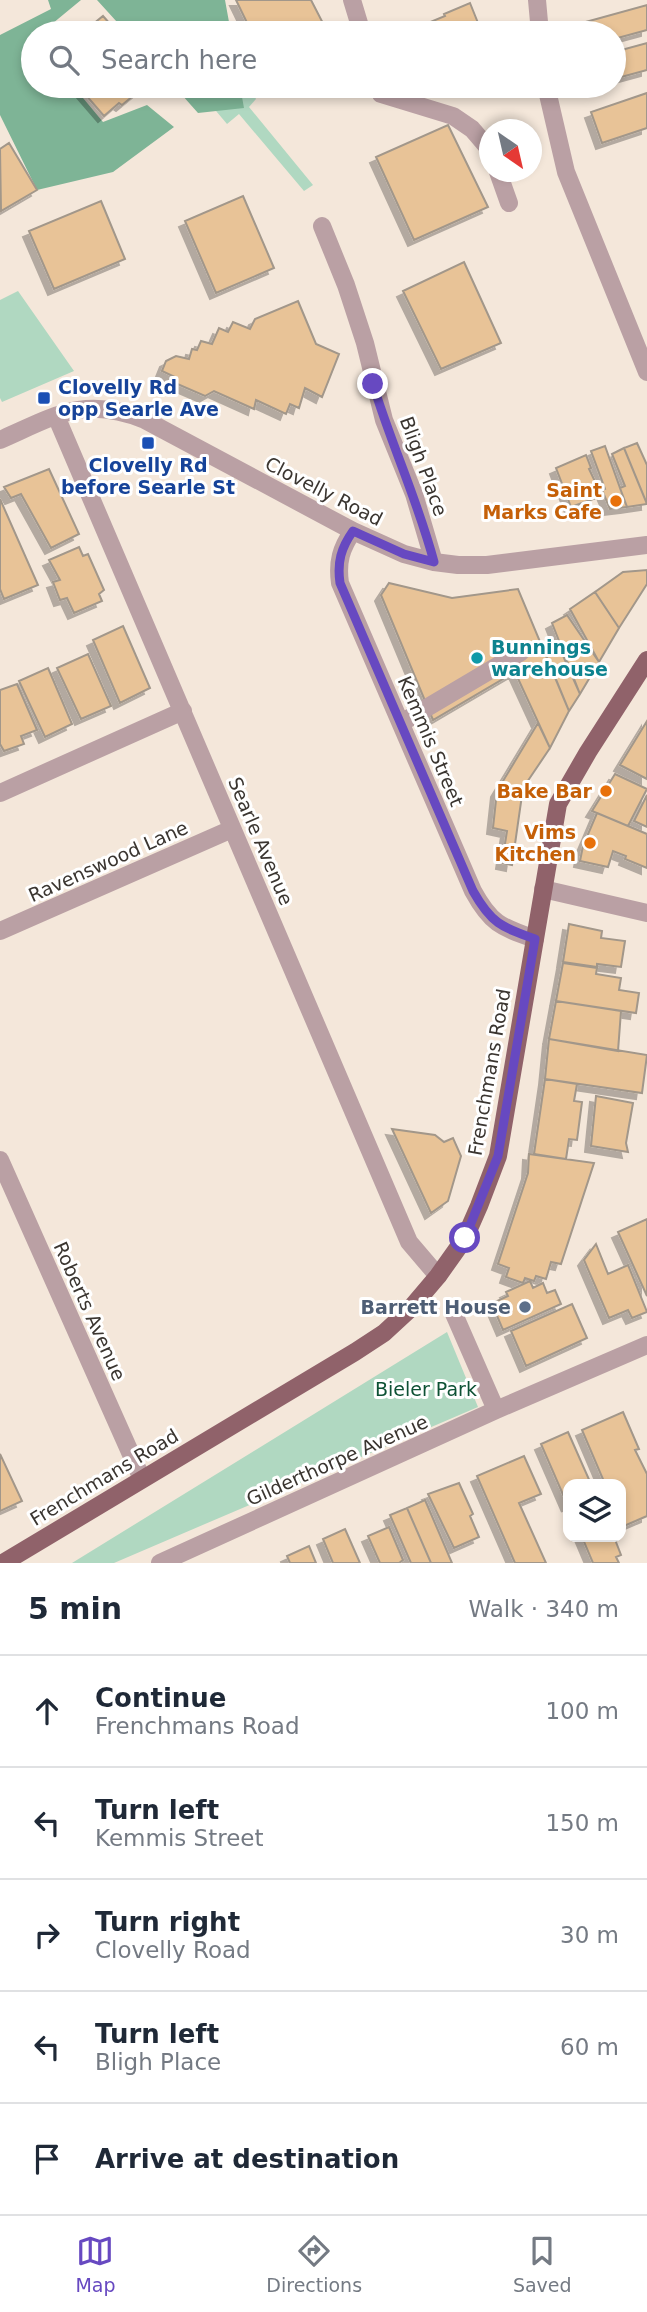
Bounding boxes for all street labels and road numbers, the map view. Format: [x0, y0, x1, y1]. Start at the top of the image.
street label: Bligh Place [396, 413, 452, 519]
street label: Clovelly Road [262, 452, 386, 530]
street label: Kemmis Street [394, 673, 468, 809]
street label: Searle Avenue [224, 774, 298, 908]
street label: Ravenswood Lane [25, 816, 191, 906]
street label: Frenchmans Road [463, 987, 515, 1157]
street label: Roberts Avenue [50, 1238, 130, 1384]
street label: Gilderthorpe Avenue [243, 1410, 431, 1510]
street label: Frenchmans Road [26, 1424, 182, 1530]

